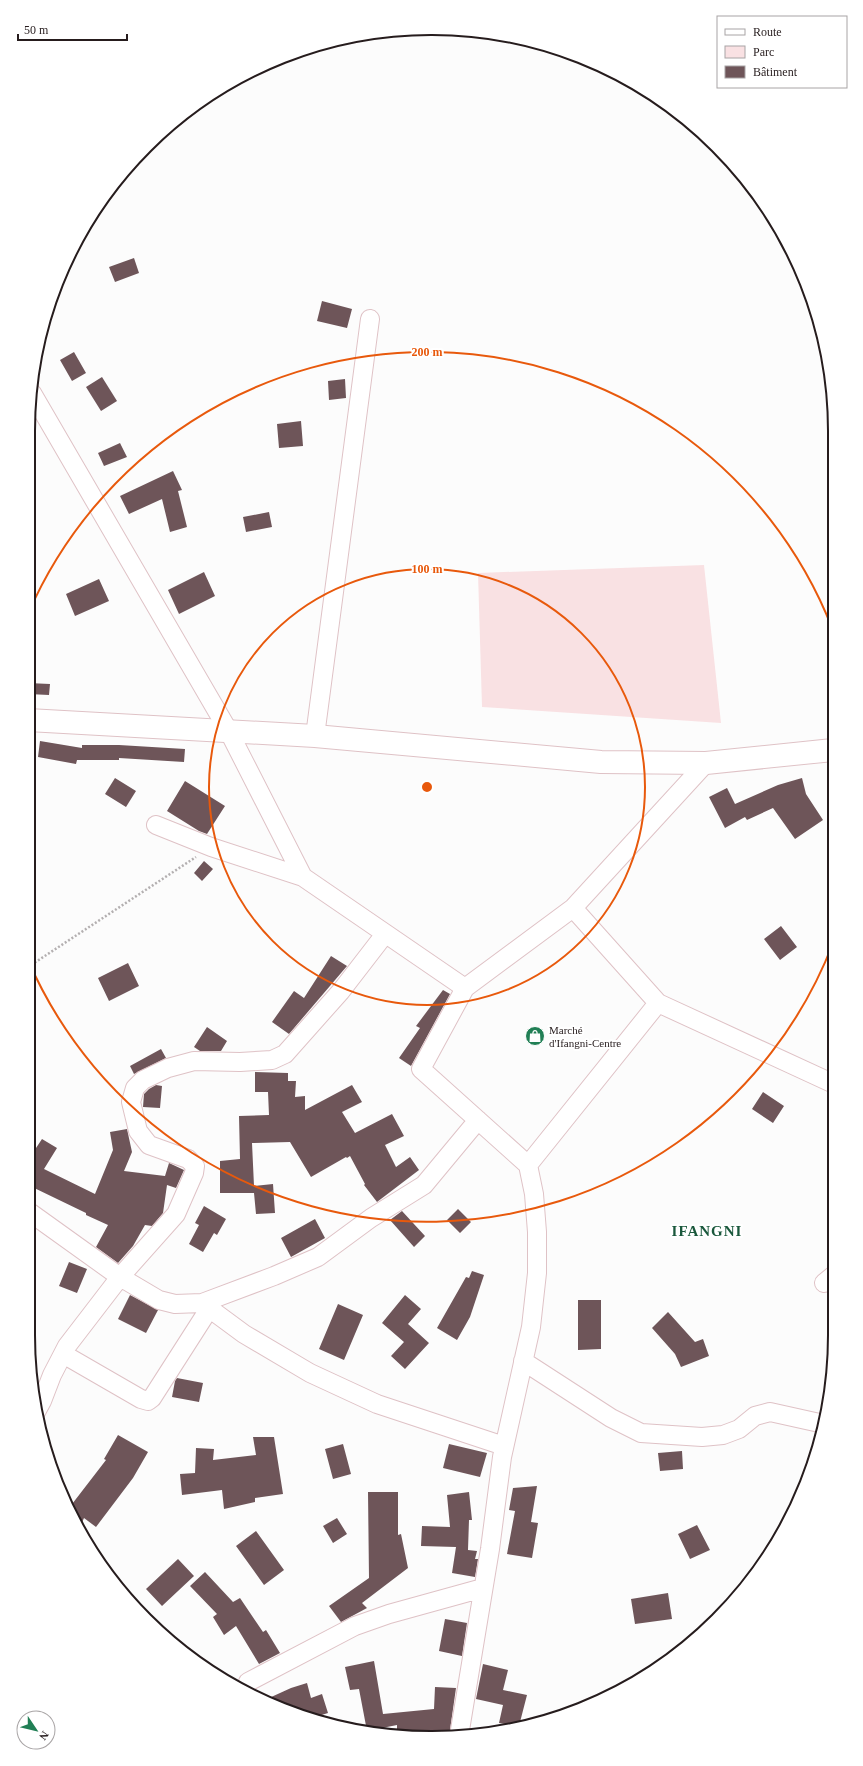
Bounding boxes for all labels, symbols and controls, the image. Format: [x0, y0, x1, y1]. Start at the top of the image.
scale bar [18, 16, 127, 42]
legend [717, 16, 847, 88]
text: 50 m [24, 23, 49, 37]
text: Route [753, 25, 782, 39]
text: Parc [753, 45, 774, 59]
text: Bâtiment [753, 65, 798, 79]
text: 200 m [412, 345, 443, 359]
text: 100 m [412, 562, 443, 576]
centre of rings [420, 780, 434, 794]
place label: Marché d'Ifangni-Centre [549, 1024, 621, 1049]
shop icon: Marché d'Ifangni-Centre [524, 1025, 546, 1047]
district label: IFANGNI [672, 1223, 742, 1239]
north arrow [16, 1710, 56, 1750]
text: N [37, 1729, 51, 1742]

